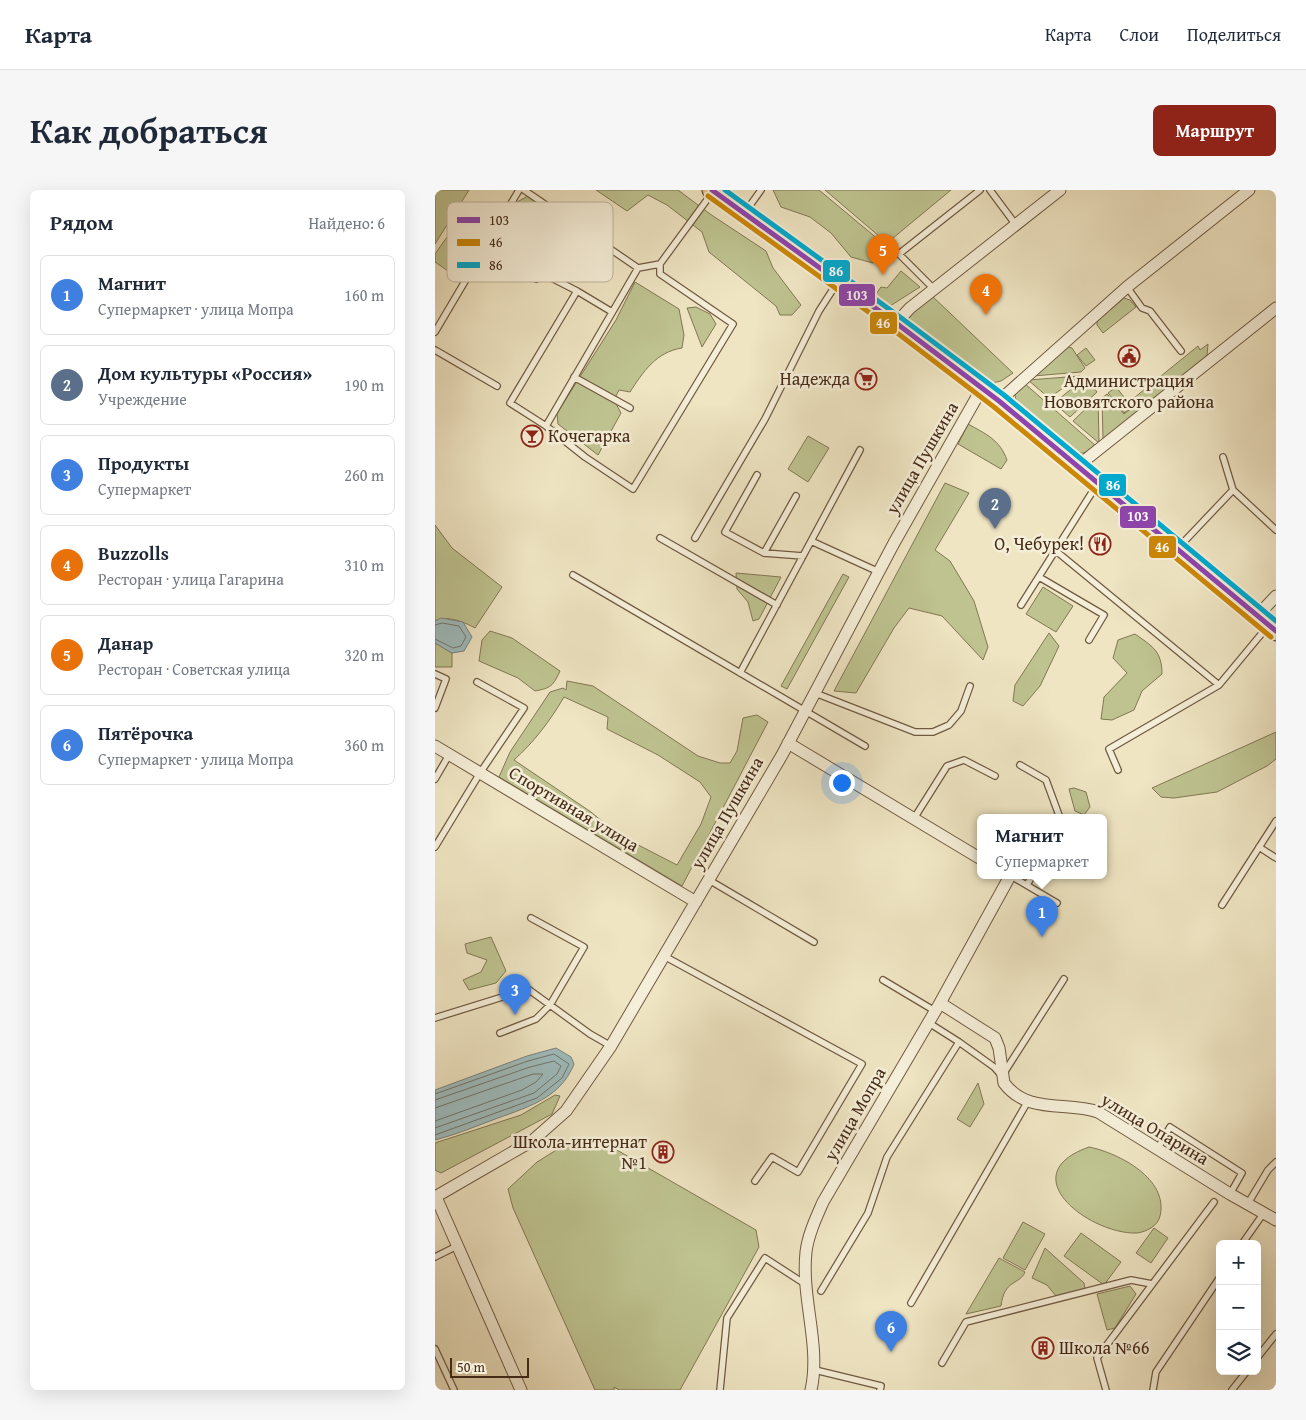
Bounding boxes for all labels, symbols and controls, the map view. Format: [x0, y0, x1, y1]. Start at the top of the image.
text: Карта [25, 17, 92, 52]
text: Карта [1045, 21, 1092, 48]
text: Слои [1120, 21, 1159, 48]
text: Поделиться [1187, 21, 1281, 48]
text: Как добраться [30, 105, 268, 156]
button: Маршрут [1153, 105, 1276, 156]
legend [447, 202, 613, 282]
text: Рядом [50, 207, 113, 238]
text: 103 [489, 210, 509, 230]
text: Найдено: 6 [308, 211, 385, 235]
text: 46 [489, 232, 503, 252]
pin: 5 [867, 234, 899, 275]
text: 86 [489, 255, 503, 275]
line badge: 86 [822, 259, 851, 283]
text: 86 [829, 261, 843, 281]
text: Магнит [98, 269, 166, 297]
pin: 4 [970, 274, 1002, 315]
text: 1 [63, 283, 71, 307]
text: 160 m [344, 283, 384, 307]
line badge: 103 [838, 283, 876, 307]
text: 103 [846, 285, 868, 305]
text: Супермаркет · улица Мопра [98, 297, 294, 321]
line badge: 46 [869, 311, 898, 335]
text: 46 [876, 313, 890, 333]
public building icon: Администрация Нововятского района [1117, 344, 1141, 368]
text: Дом культуры «Россия» [98, 359, 312, 387]
place label: Надежда [780, 365, 850, 392]
supermarket icon: Надежда [854, 367, 878, 391]
place label: Администрация Нововятского района [1044, 367, 1215, 415]
text: 2 [63, 373, 71, 397]
text: 190 m [344, 373, 384, 397]
text: Учреждение [98, 387, 187, 411]
street label: улица Пушкина [878, 396, 965, 520]
place label: Кочегарка [548, 422, 631, 449]
bar icon: Кочегарка [520, 424, 544, 448]
text: Продукты [98, 449, 189, 477]
text: 3 [63, 463, 71, 487]
text: 260 m [344, 463, 384, 487]
line badge: 86 [1098, 473, 1127, 497]
text: 86 [1106, 475, 1120, 495]
text: Супермаркет [98, 477, 191, 501]
pin: 2 [979, 488, 1011, 529]
line badge: 103 [1119, 505, 1157, 529]
text: 103 [1127, 506, 1149, 526]
place label: О, Чебурек! [994, 530, 1084, 557]
restaurant icon: О, Чебурек! [1088, 532, 1112, 556]
line badge: 46 [1148, 535, 1177, 559]
text: 46 [1155, 537, 1169, 557]
text: Buzzolls [98, 539, 169, 567]
text: 4 [63, 553, 71, 577]
text: 310 m [344, 553, 384, 577]
text: Ресторан · улица Гагарина [98, 567, 284, 591]
text: Данар [98, 629, 153, 657]
text: 5 [63, 643, 71, 667]
text: 320 m [344, 643, 384, 667]
text: Ресторан · Советская улица [98, 657, 290, 681]
text: Пятёрочка [98, 719, 193, 747]
text: 6 [63, 733, 71, 757]
text: 360 m [344, 733, 384, 757]
text: Супермаркет · улица Мопра [98, 747, 294, 771]
street label: улица Пушкина [683, 751, 770, 875]
street label: Спортивная улица [504, 759, 645, 858]
your location [829, 770, 855, 796]
popup [977, 814, 1107, 879]
text: Магнит [995, 821, 1063, 849]
text: Супермаркет [995, 849, 1089, 873]
pin: 1 [1026, 896, 1058, 937]
pin: 3 [499, 974, 531, 1015]
street label: улица Мопра [816, 1061, 893, 1167]
street label: улица Опарина [1095, 1085, 1215, 1172]
place label: Школа-интернат №1 [513, 1128, 647, 1176]
building icon: Школа-интернат №1 [651, 1140, 675, 1164]
map controls [1216, 1240, 1261, 1375]
button: + [1216, 1240, 1261, 1285]
button: − [1216, 1285, 1261, 1330]
pin: 6 [875, 1311, 907, 1352]
button: layers [1216, 1330, 1261, 1375]
place label: Школа №66 [1059, 1334, 1149, 1361]
building icon: Школа №66 [1031, 1336, 1055, 1360]
scale bar [450, 1355, 529, 1378]
text: 50 m [457, 1357, 485, 1377]

